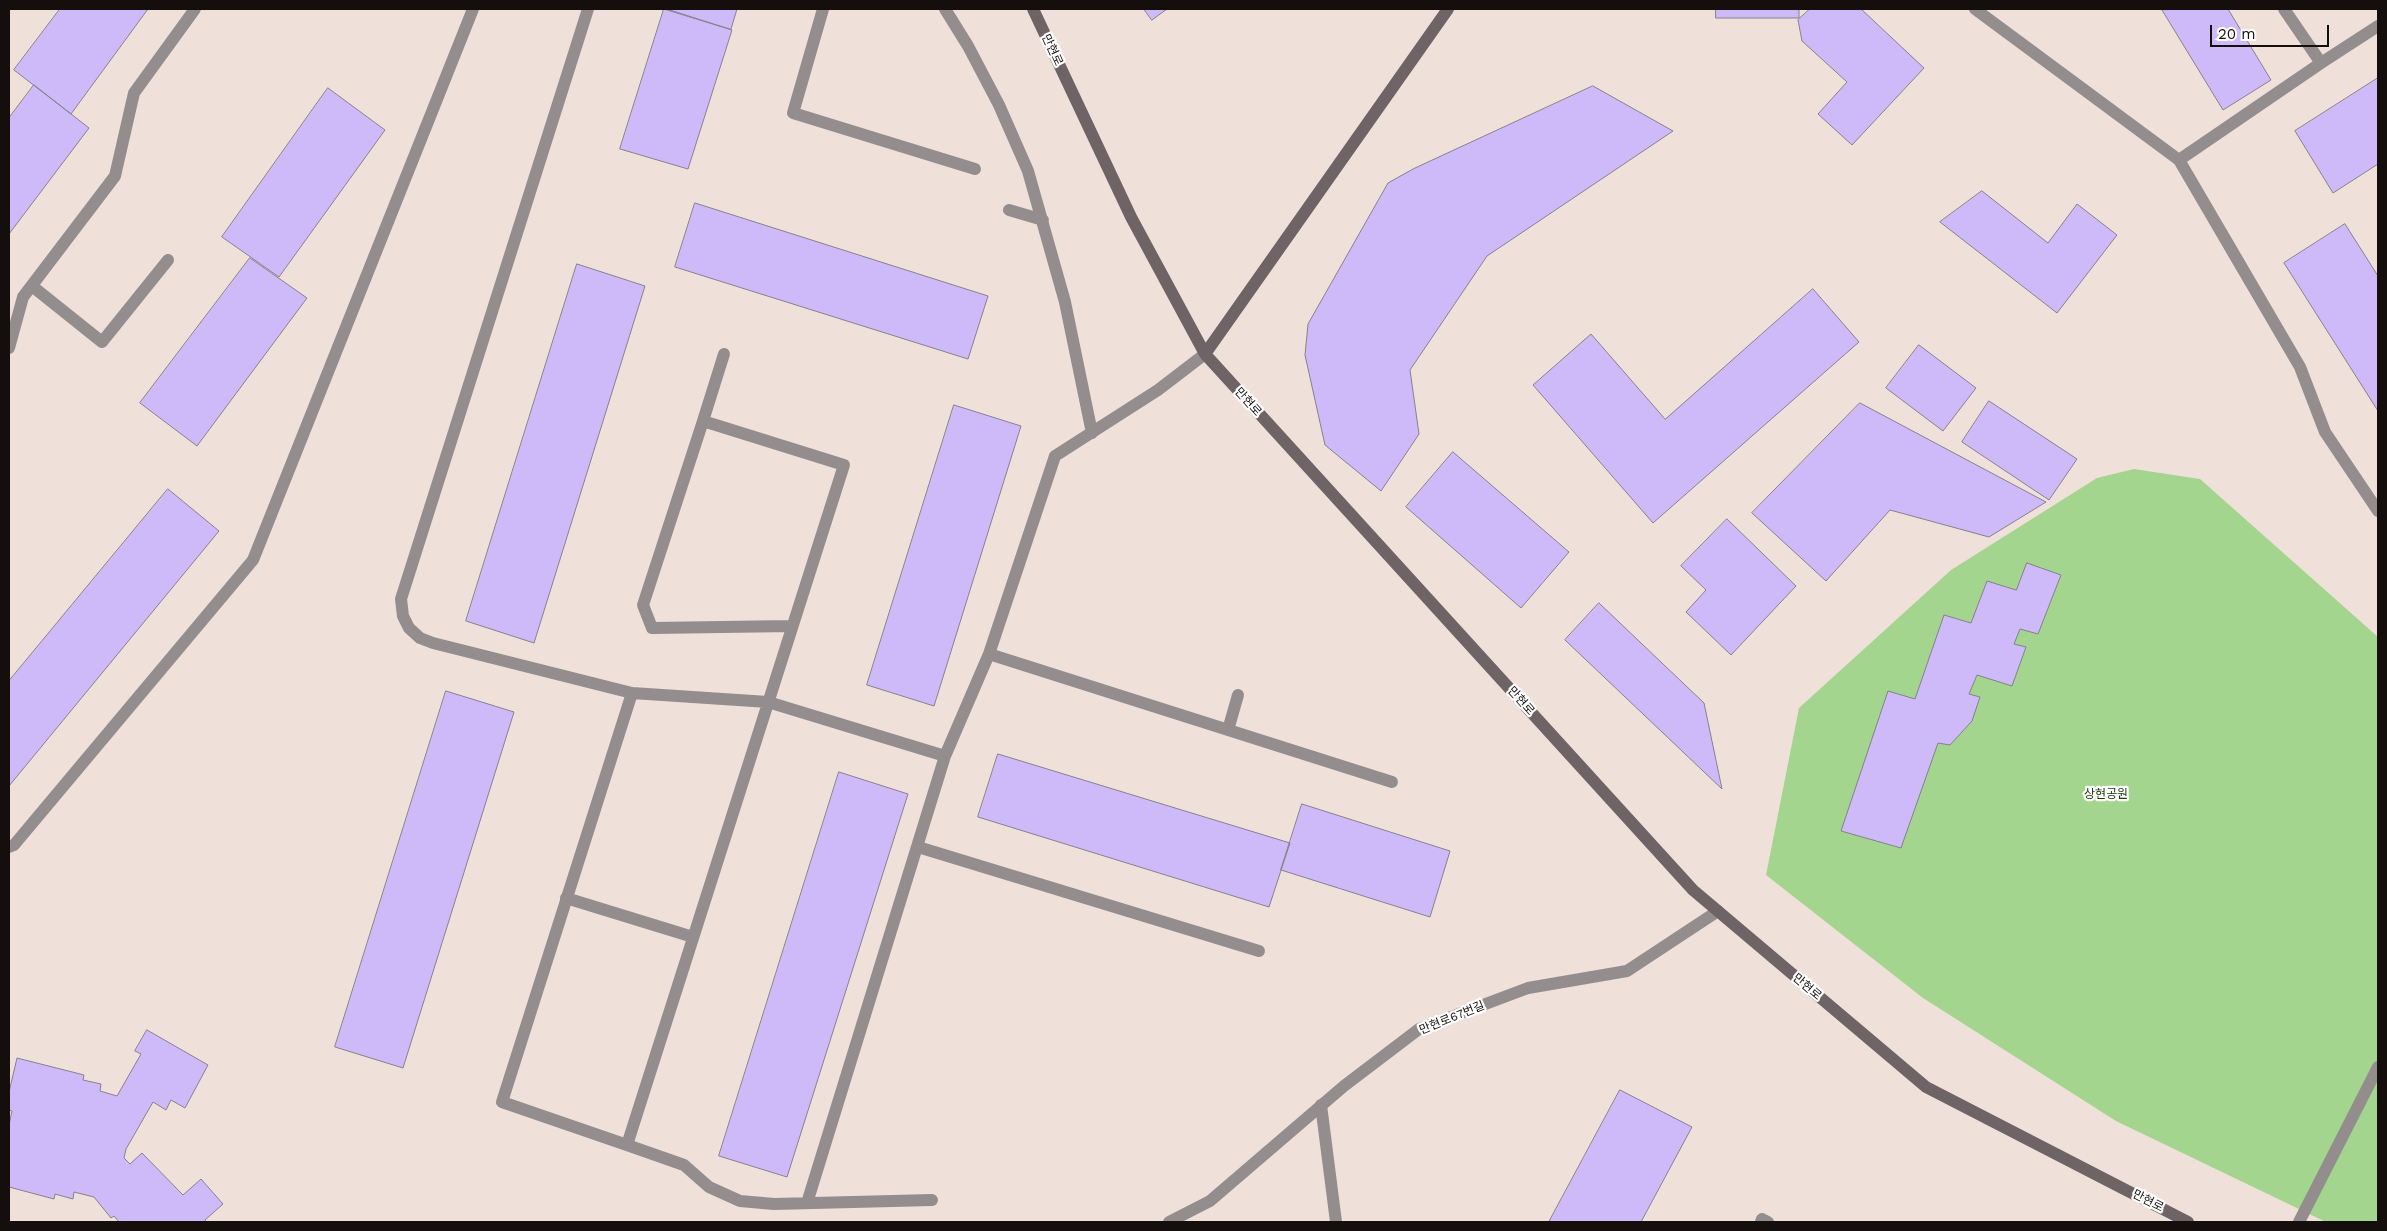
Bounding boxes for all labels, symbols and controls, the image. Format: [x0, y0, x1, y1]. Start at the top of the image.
scale bar [2212, 15, 2331, 47]
text: 20 m [2218, 25, 2256, 43]
street label: 만현로 [1038, 32, 1066, 68]
street label: 만현로 [1232, 385, 1264, 419]
street label: 만현로 [1505, 684, 1537, 718]
park label: 상현공원 [2084, 787, 2128, 801]
street label: 만현로 [1790, 971, 1824, 1003]
street label: 만현로67번길 [1417, 998, 1487, 1038]
street label: 만현로 [2130, 1187, 2166, 1215]

